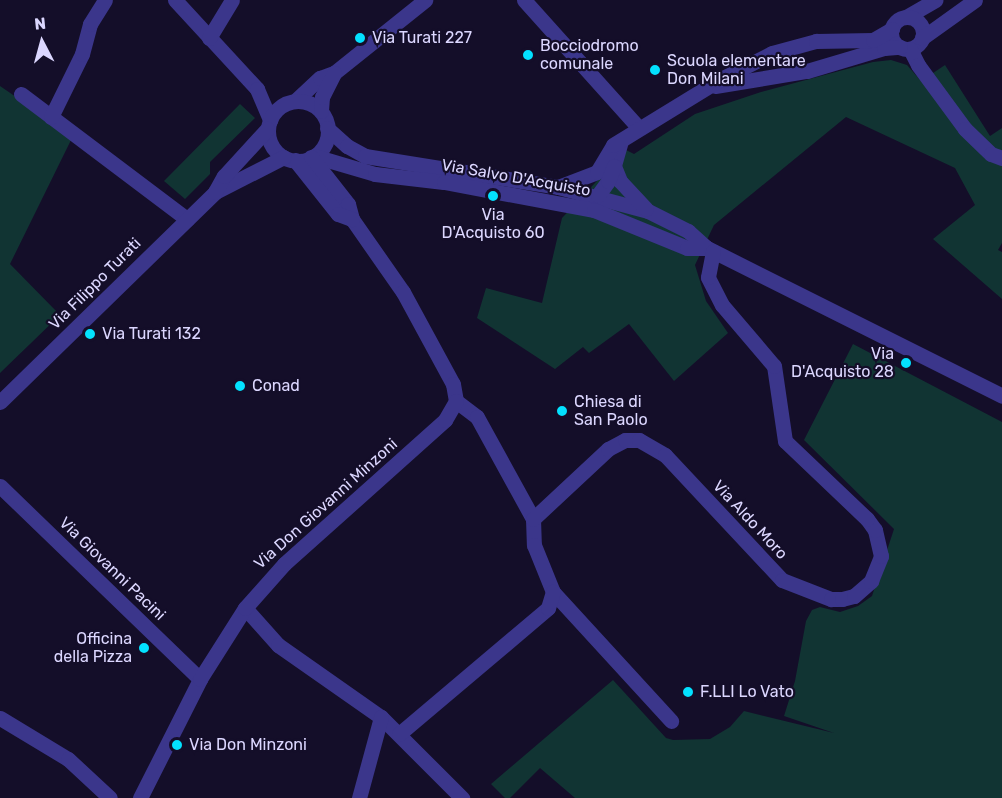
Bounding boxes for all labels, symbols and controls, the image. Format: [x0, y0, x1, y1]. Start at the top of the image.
north arrow [12, 12, 72, 72]
text: N [33, 14, 47, 34]
place label: Via Turati 227 [372, 28, 472, 48]
marker: Via Turati 227 [353, 31, 367, 45]
place label: Bocciodromo comunale [540, 36, 639, 74]
marker: Bocciodromo comunale [521, 48, 535, 62]
place label: Scuola elementare Don Milani [667, 51, 806, 89]
marker: Scuola elementare Don Milani [648, 63, 662, 77]
street label: Via Salvo D'Acquisto [440, 155, 592, 201]
marker: Via D'Acquisto 60 [486, 189, 500, 203]
place label: Via D'Acquisto 60 [441, 205, 545, 243]
street label: Via Filippo Turati [45, 234, 145, 334]
place label: Via Turati 132 [102, 324, 201, 344]
marker: Via Turati 132 [83, 327, 97, 341]
place label: Via D'Acquisto 28 [791, 344, 894, 382]
marker: Via D'Acquisto 28 [899, 356, 913, 370]
place label: Conad [252, 376, 300, 396]
marker: Conad [233, 379, 247, 393]
place label: Chiesa di San Paolo [574, 392, 648, 430]
marker: Chiesa di San Paolo [555, 404, 569, 418]
street label: Via Don Giovanni Minzoni [250, 435, 402, 573]
street label: Via Aldo Moro [708, 476, 792, 564]
street label: Via Giovanni Pacini [55, 513, 169, 625]
place label: Officina della Pizza [54, 629, 132, 667]
marker: Officina della Pizza [137, 641, 151, 655]
place label: F.LLI Lo Vato [700, 682, 794, 702]
marker: F.LLI Lo Vato [681, 685, 695, 699]
place label: Via Don Minzoni [189, 735, 307, 755]
marker: Via Don Minzoni [170, 738, 184, 752]

